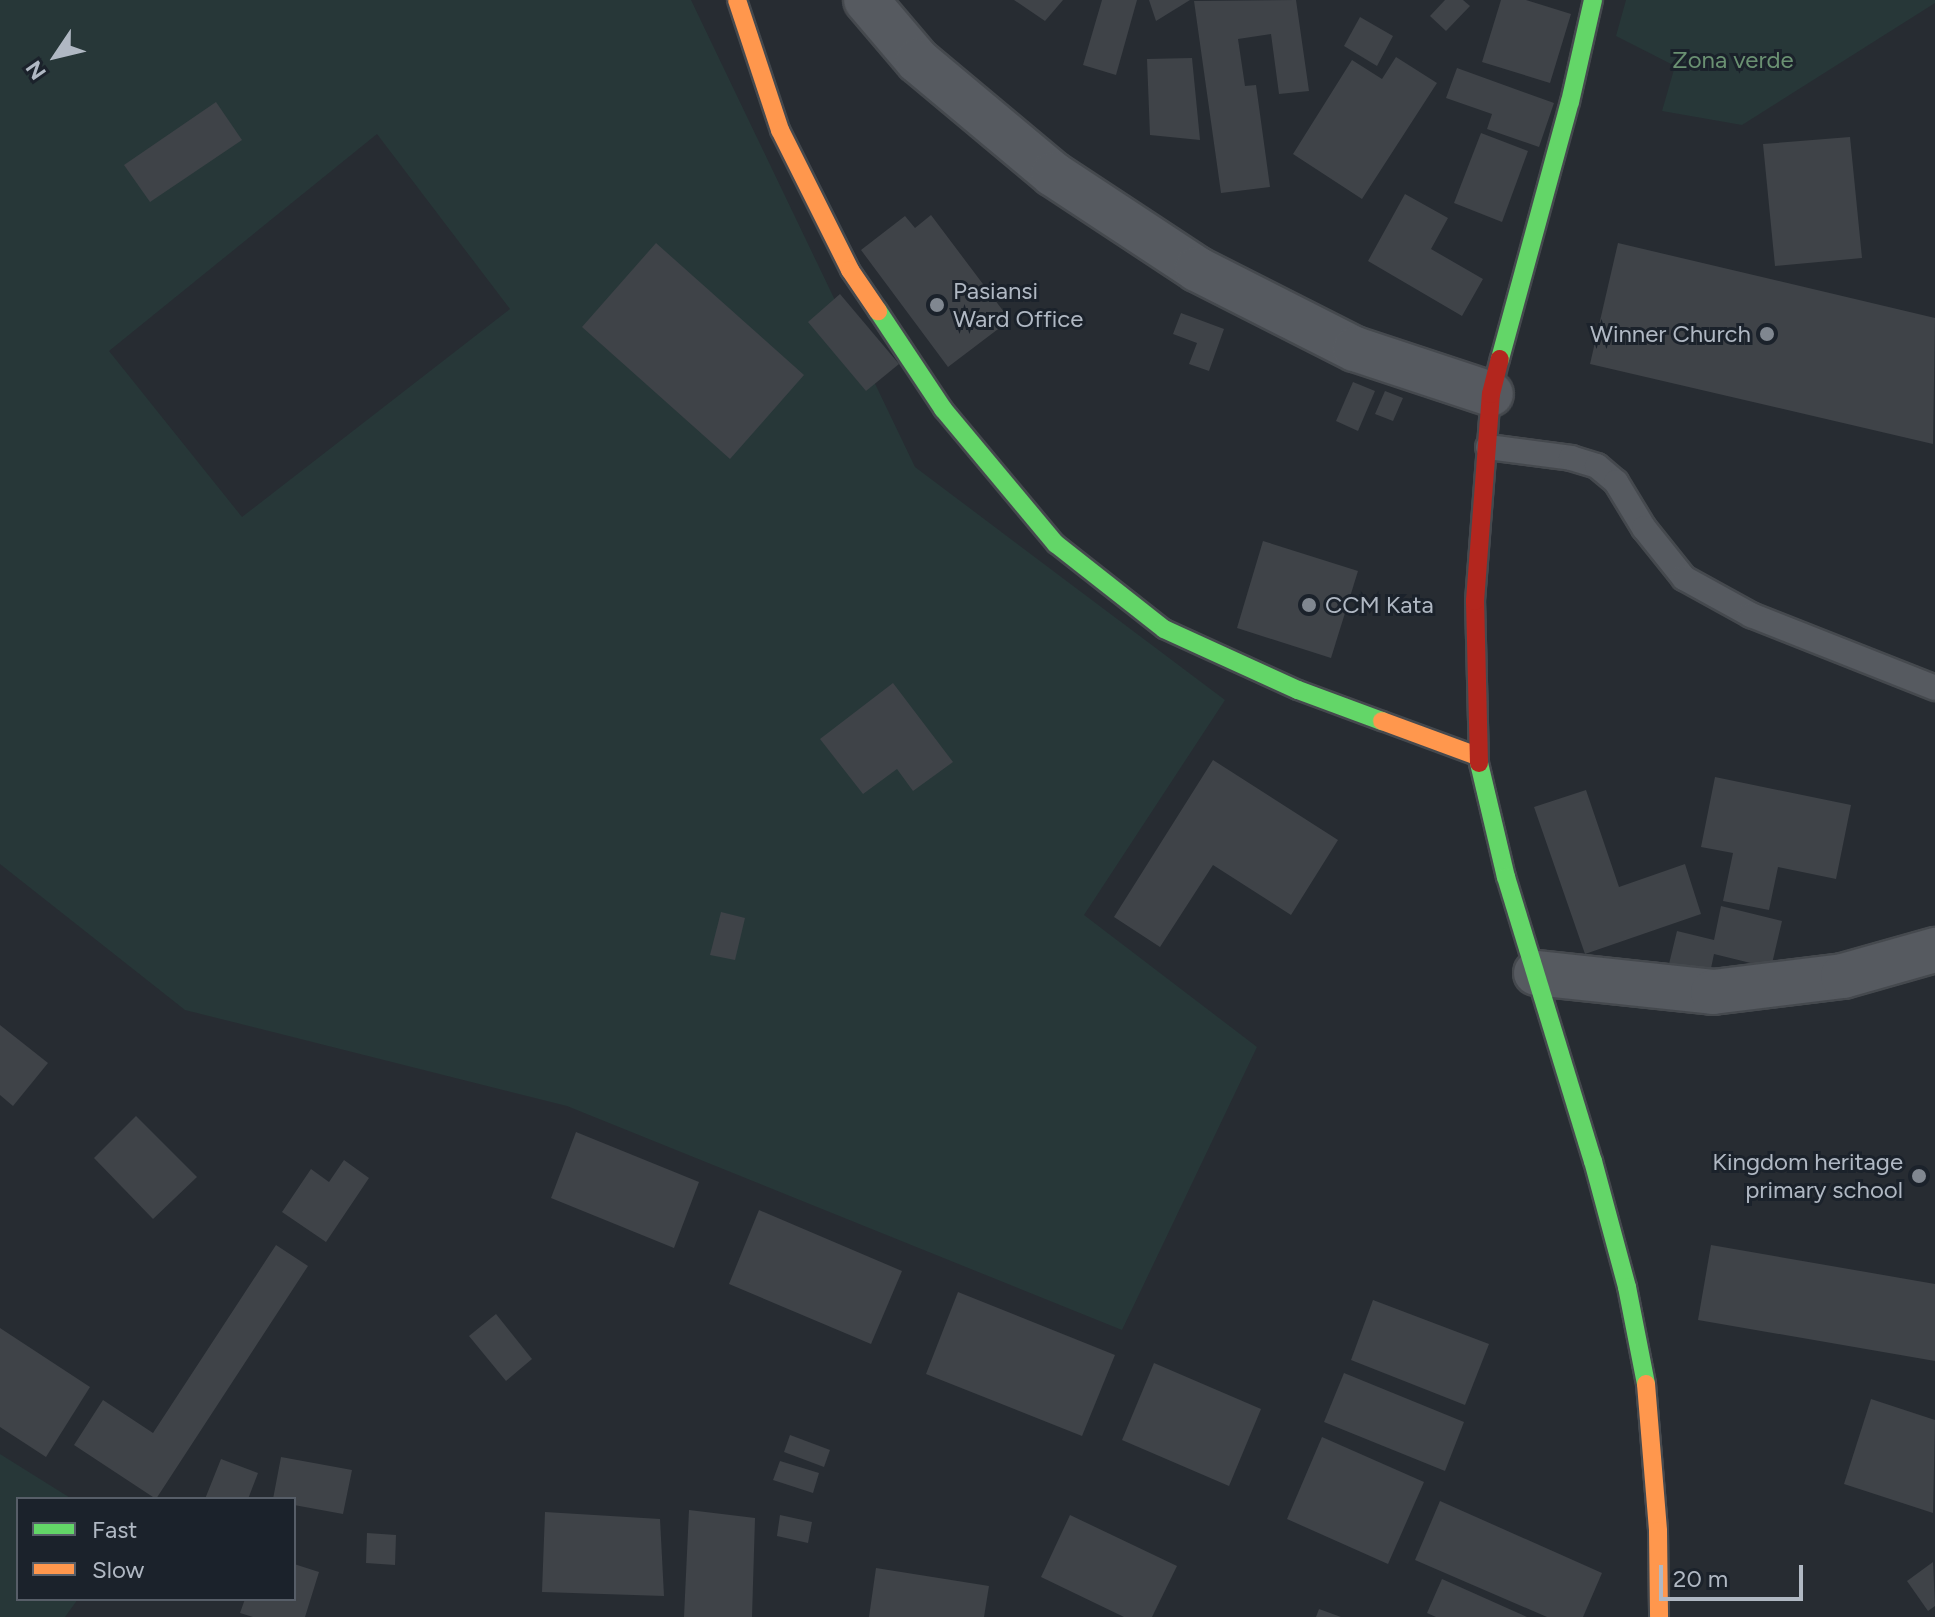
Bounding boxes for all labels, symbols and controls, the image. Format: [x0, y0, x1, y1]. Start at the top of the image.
north arrow [16, 16, 96, 96]
park label: Zona verde [1672, 46, 1794, 74]
text: N [20, 55, 52, 85]
place label: Pasiansi Ward Office [953, 277, 1083, 333]
marker: Pasiansi Ward Office [928, 296, 946, 314]
place label: Winner Church [1590, 320, 1751, 348]
marker: Winner Church [1758, 325, 1776, 343]
place label: CCM Kata [1325, 591, 1434, 619]
marker: CCM Kata [1300, 596, 1318, 614]
place label: Kingdom heritage primary school [1712, 1148, 1903, 1204]
marker: Kingdom heritage primary school [1910, 1167, 1928, 1185]
legend [16, 1497, 296, 1601]
text: Fast [92, 1515, 137, 1544]
scale bar [1663, 1549, 1807, 1599]
text: Slow [92, 1555, 144, 1584]
text: 20 m [1673, 1564, 1728, 1593]

